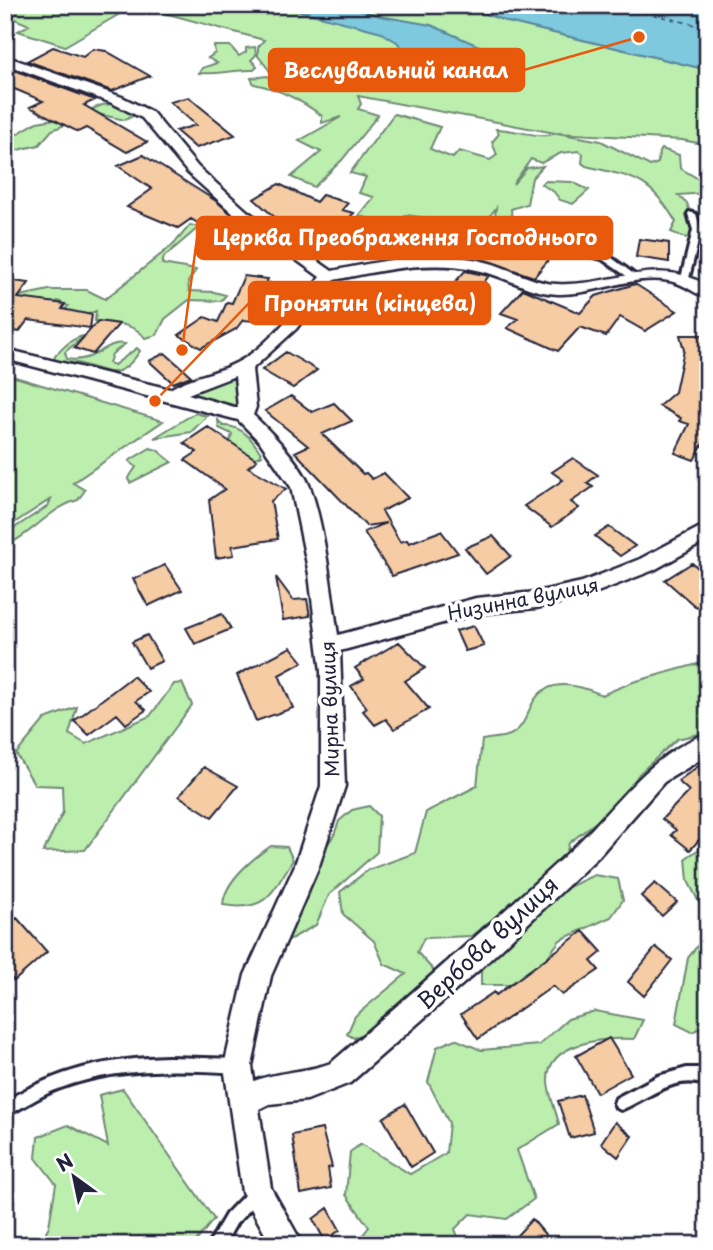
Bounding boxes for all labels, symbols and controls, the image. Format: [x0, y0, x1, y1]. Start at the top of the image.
callout: Веслувальний канал [269, 49, 524, 91]
text: Веслувальний канал [283, 53, 509, 85]
callout: Церква Преображення Господнього [197, 217, 612, 259]
text: Церква Преображення Господнього [213, 220, 597, 252]
callout: Пронятин (кінцева) [249, 282, 490, 324]
text: Пронятин (кінцева) [264, 286, 476, 318]
street label: Низинна вулиця [445, 570, 601, 626]
street label: Мирна вулиця [313, 641, 345, 777]
street label: Вербова вулиця [408, 867, 565, 1017]
north arrow [38, 1142, 108, 1212]
text: N [50, 1146, 78, 1178]

